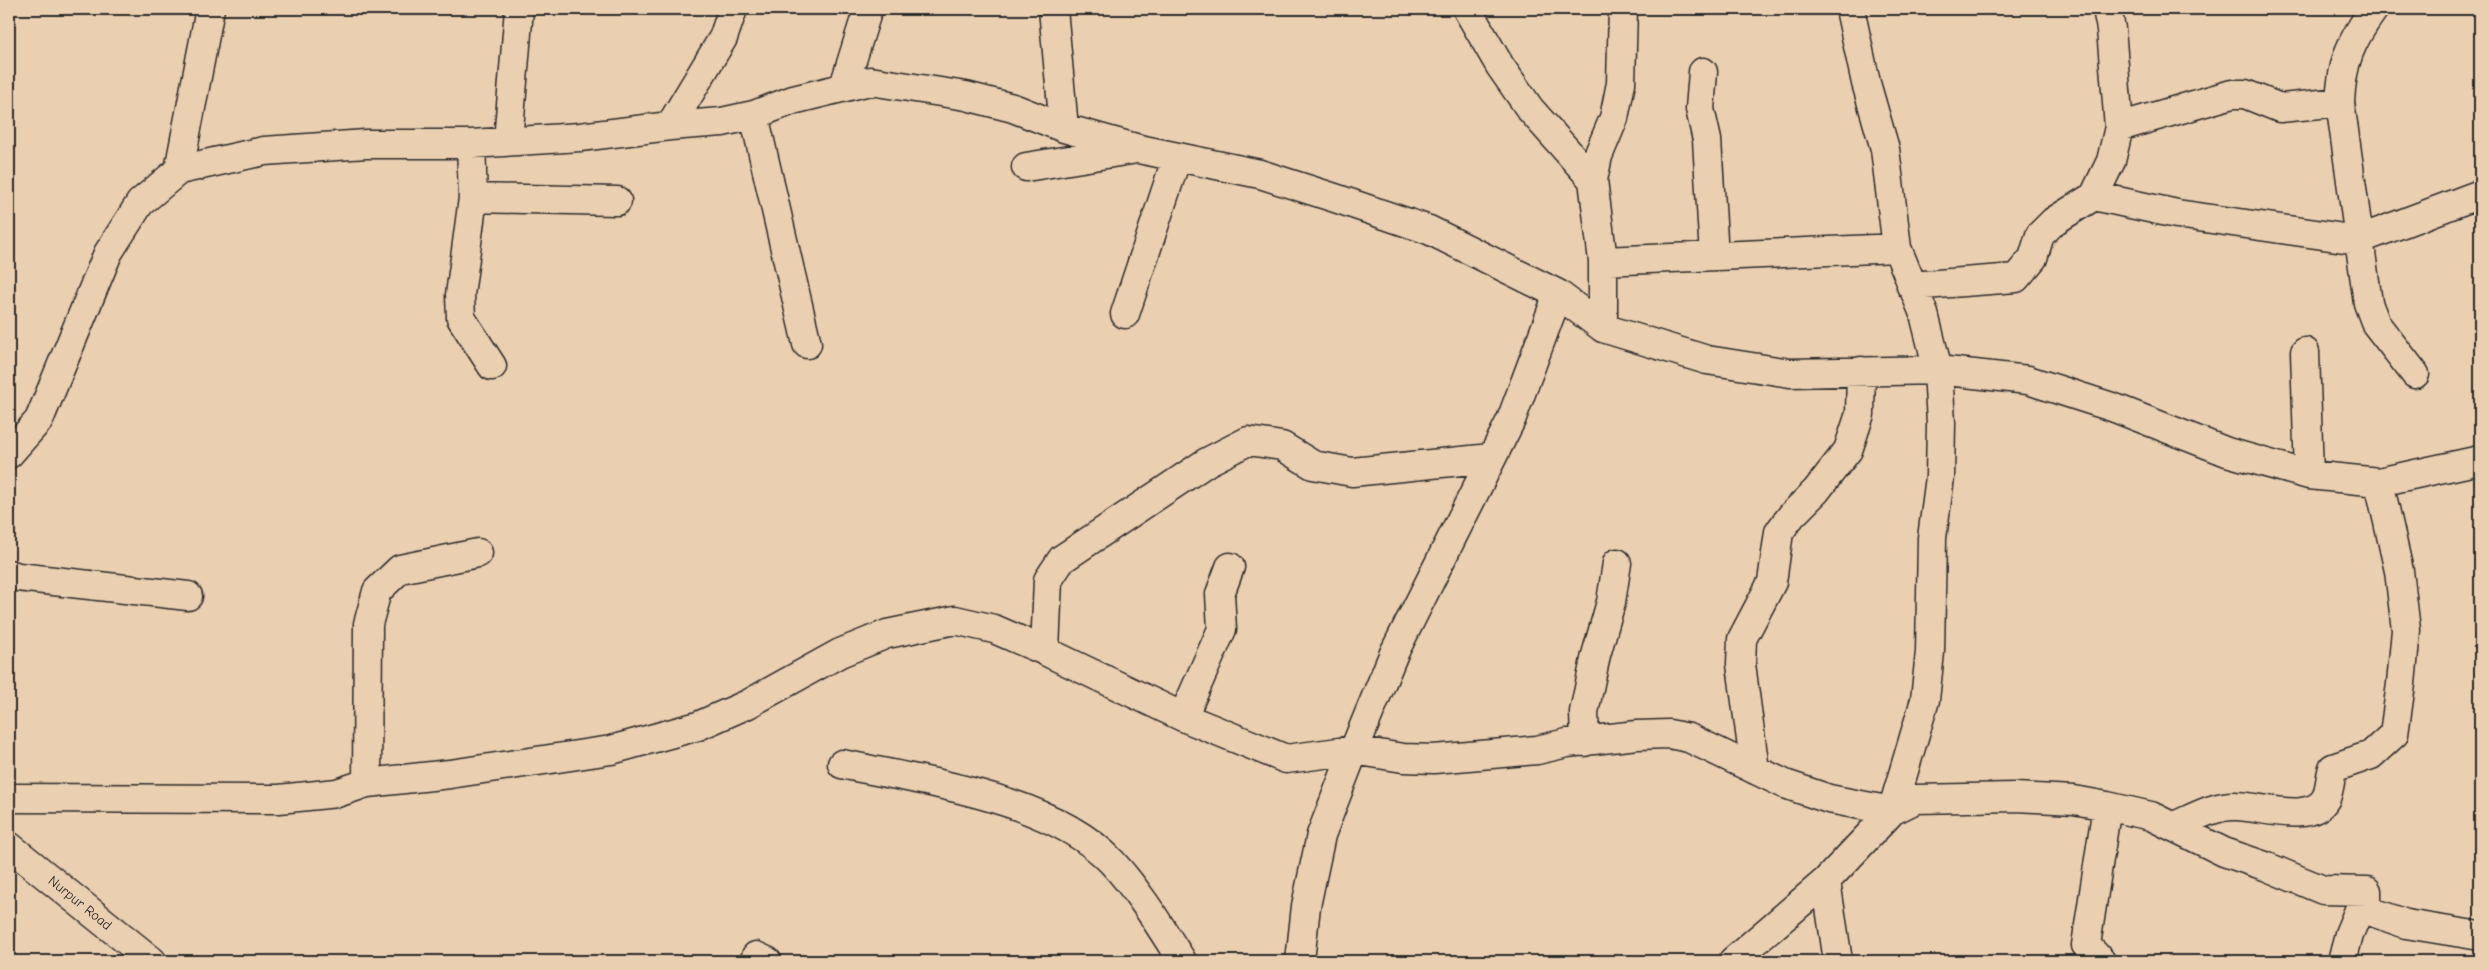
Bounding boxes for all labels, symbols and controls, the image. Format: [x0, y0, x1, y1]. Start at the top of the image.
street label: Nurpur Road [45, 872, 115, 934]

